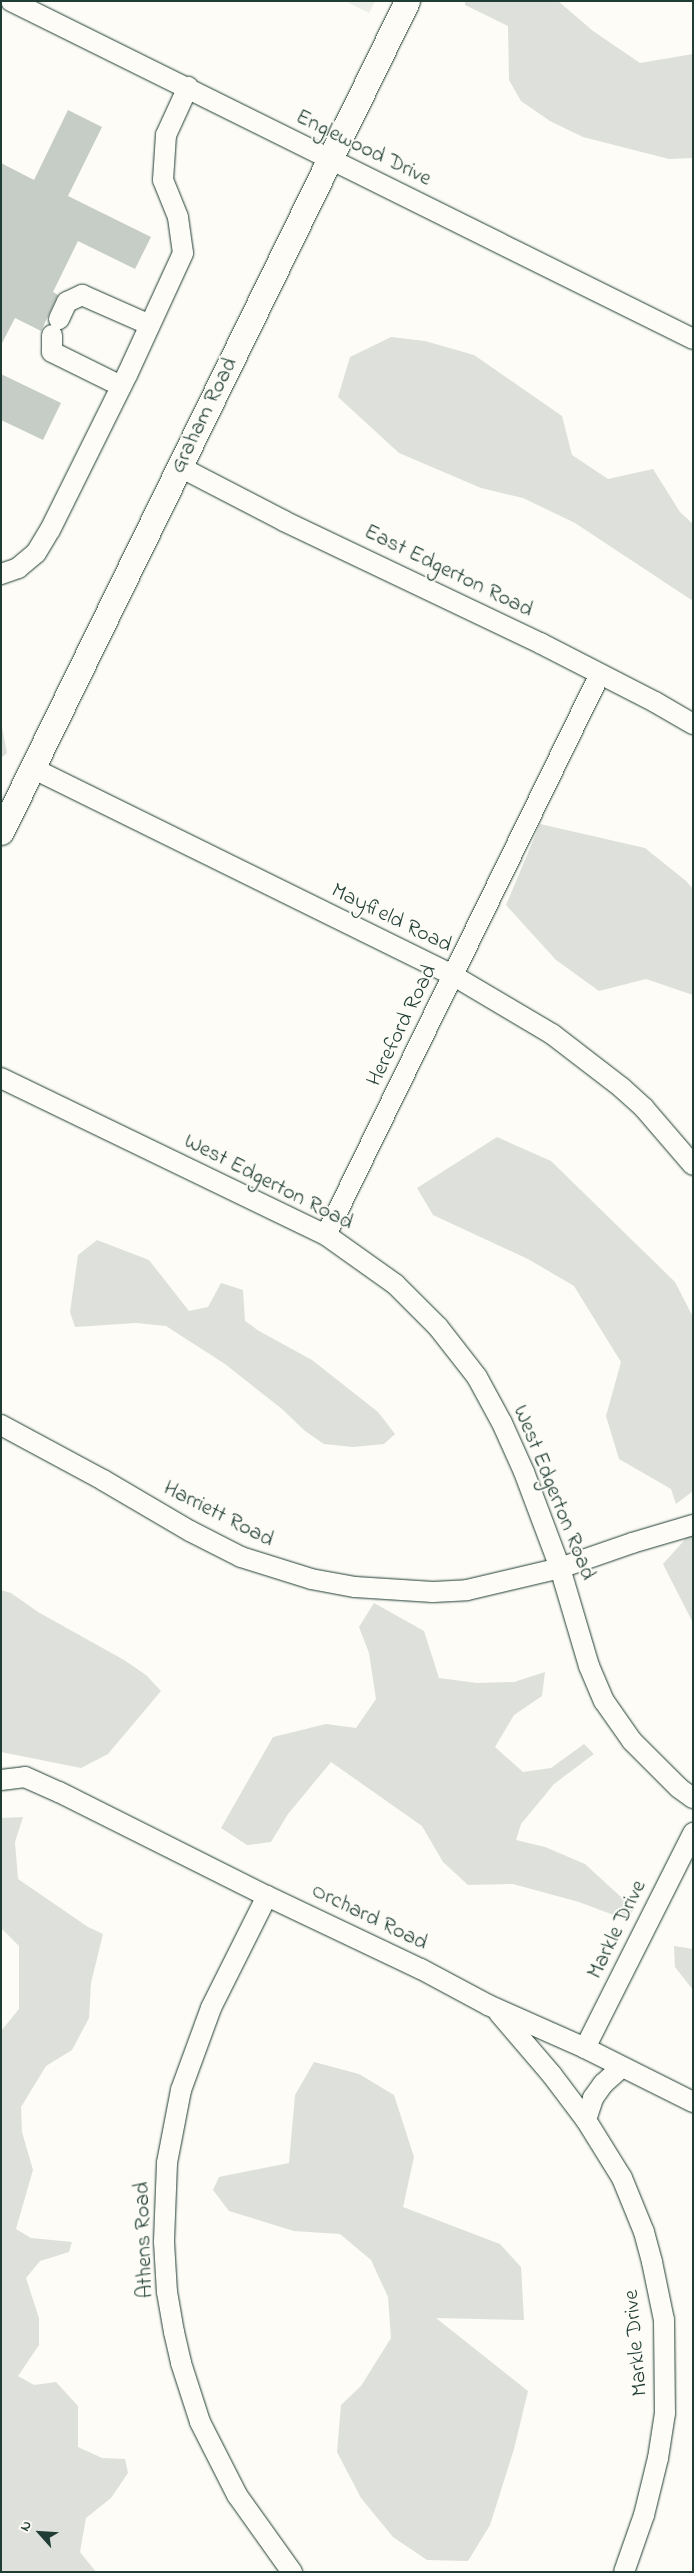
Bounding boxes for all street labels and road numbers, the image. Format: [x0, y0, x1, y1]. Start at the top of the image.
street label: Englewood Drive [291, 105, 435, 193]
street label: Graham Road [166, 354, 244, 478]
street label: East Edgerton Road [359, 520, 537, 624]
street label: Mayfield Road [326, 878, 456, 960]
street label: Hereford Road [362, 961, 444, 1091]
street label: West Edgerton Road [179, 1129, 357, 1237]
street label: West Edgerton Road [506, 1402, 600, 1584]
street label: Harriett Road [158, 1476, 278, 1554]
street label: Markle Drive [583, 1876, 653, 1984]
street label: Orchard Road [307, 1879, 431, 1957]
street label: Athens Road [130, 2181, 160, 2299]
street label: Markle Drive [619, 2289, 655, 2397]

